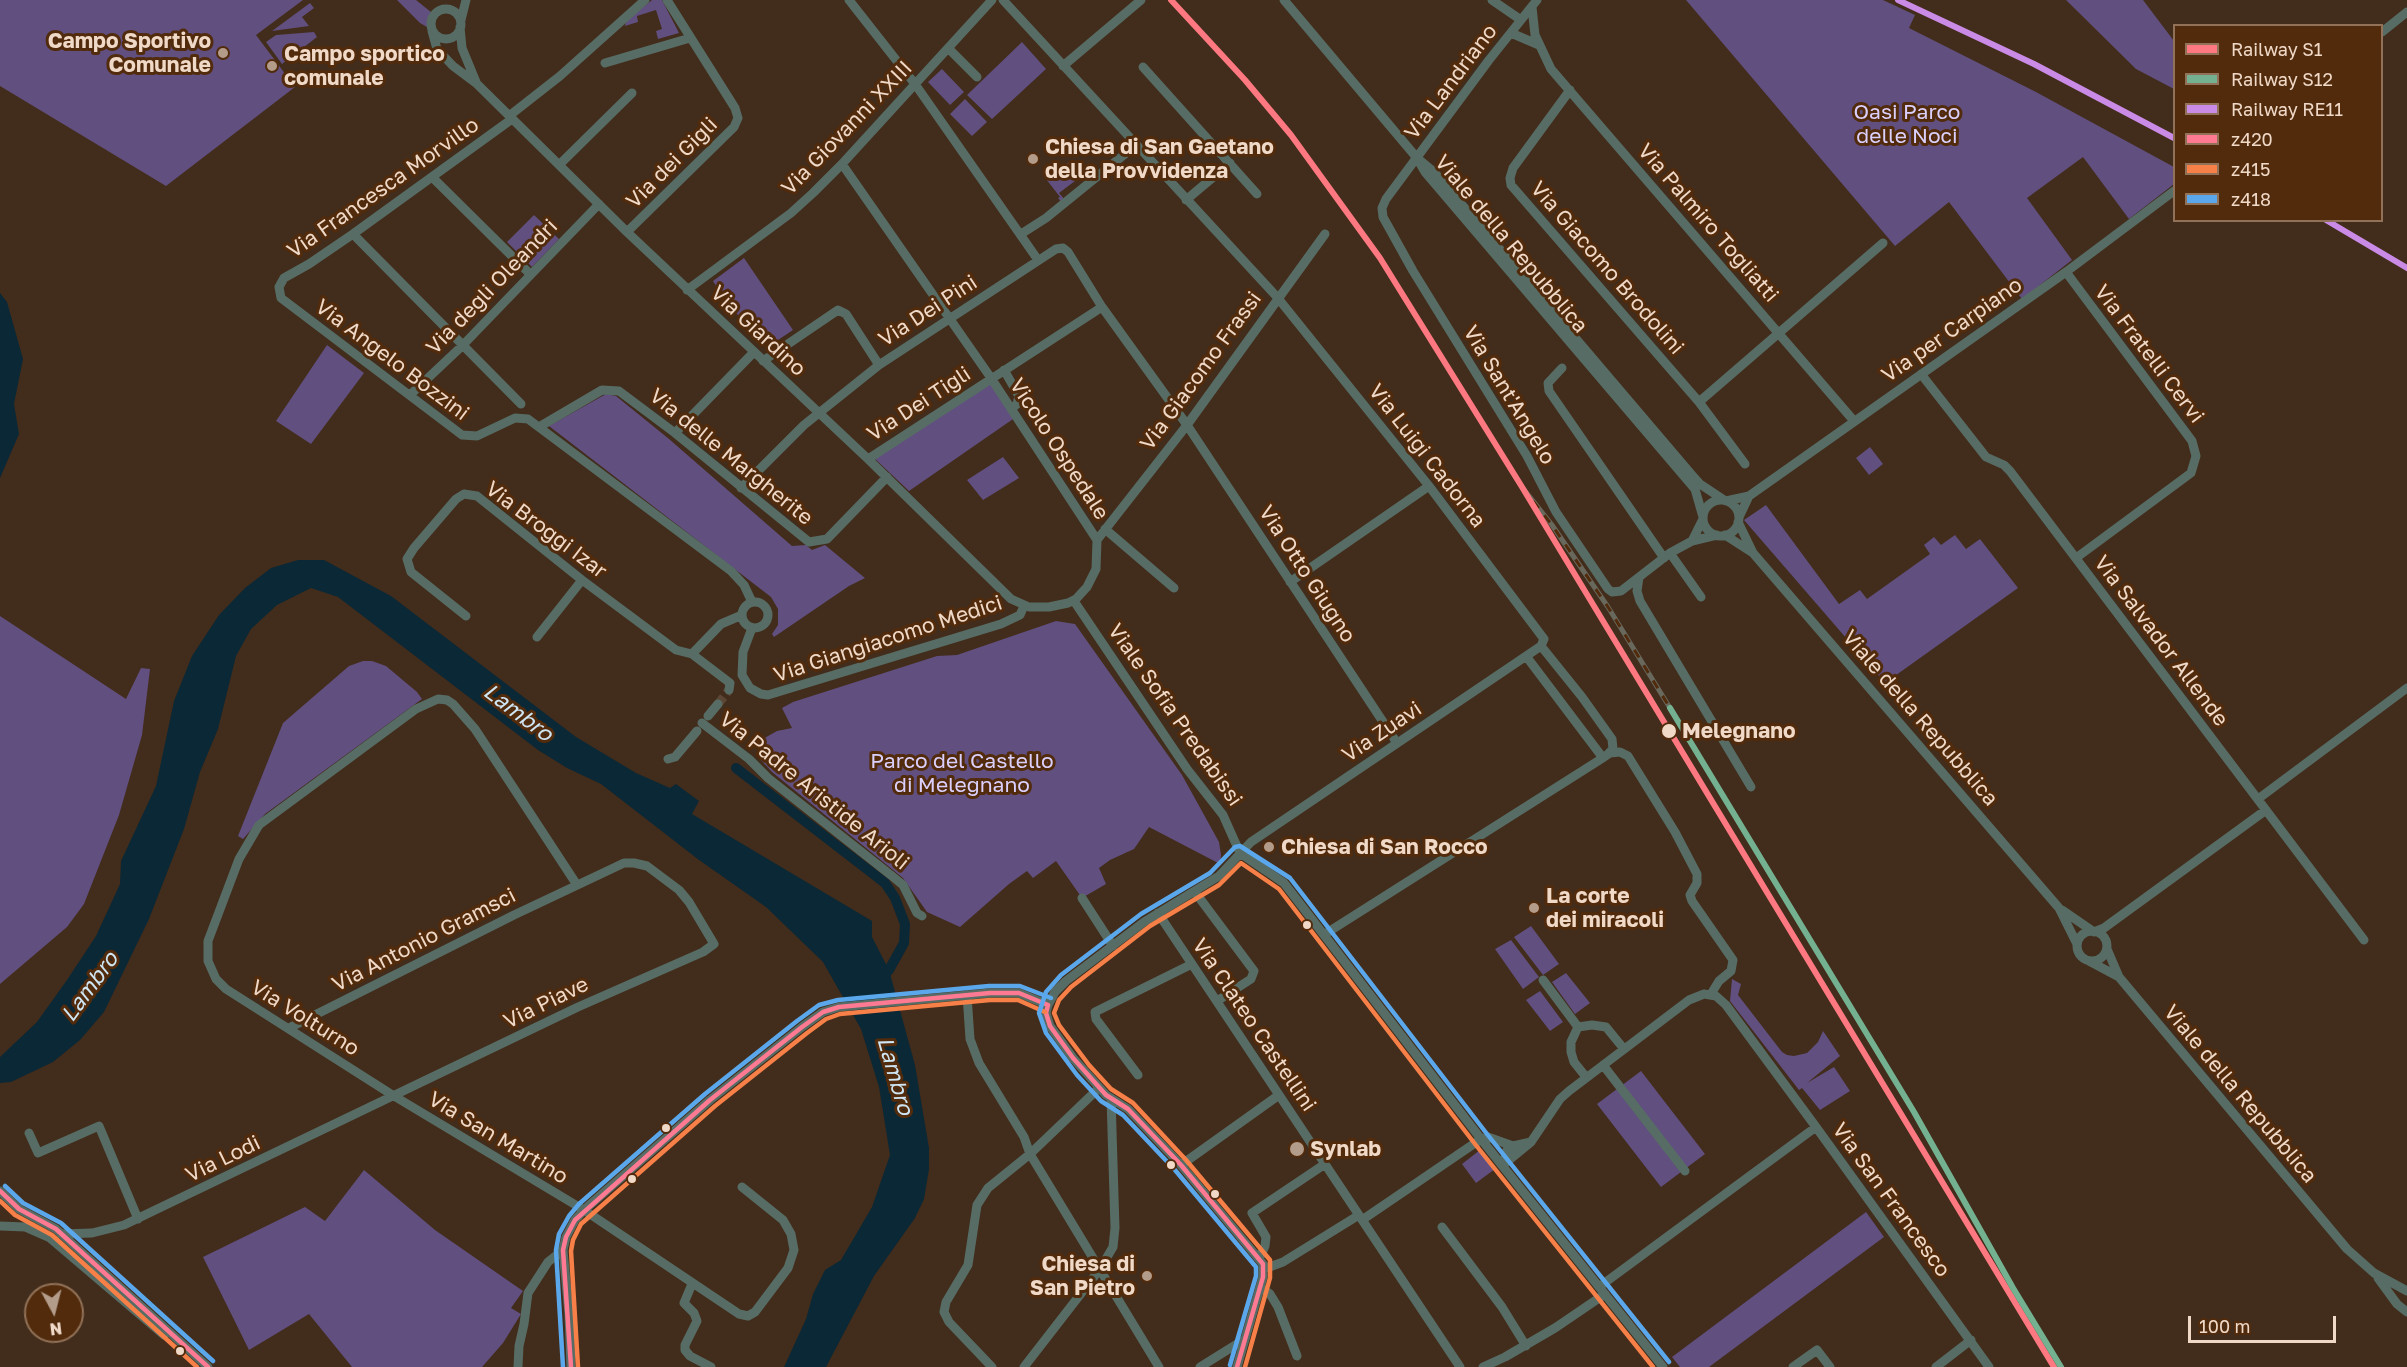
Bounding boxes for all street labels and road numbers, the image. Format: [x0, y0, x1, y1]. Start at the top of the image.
street label: Via Landriano [1399, 19, 1503, 145]
street label: Via Giovanni XXIII [777, 56, 917, 200]
street label: Via Francesca Morvillo [282, 112, 484, 264]
street label: Via dei Gigli [621, 112, 723, 214]
street label: Via Palmiro Togliatti [1632, 139, 1784, 307]
street label: Viale della Repubblica [1429, 150, 1593, 338]
street label: Via Giacomo Brodolini [1525, 176, 1689, 360]
street label: Via degli Oleandri [421, 214, 563, 360]
street label: Via Dei Pini [874, 270, 982, 352]
street label: Via per Carpiano [1877, 272, 2027, 388]
street label: Via Giardino [705, 280, 811, 382]
street label: Via Fratelli Cervi [2089, 280, 2209, 428]
street label: Via Giacomo Frassi [1135, 287, 1267, 455]
street label: Via Angelo Bozzini [310, 294, 474, 426]
street label: Via Sant'Angelo [1458, 321, 1560, 469]
street label: Via Dei Tigli [862, 361, 976, 447]
street label: Vicolo Ospedale [1004, 374, 1114, 524]
street label: Via Luigi Cadorna [1363, 379, 1491, 533]
street label: Via delle Margherite [644, 383, 818, 531]
street label: Via Broggi Izar [480, 476, 612, 584]
street label: Via Otto Giugno [1253, 501, 1361, 647]
street label: Via Salvador Allende [2089, 551, 2233, 731]
street label: Via Giangiacomo Medici [771, 590, 1005, 688]
street label: Viale Sofia Predabissi [1102, 619, 1248, 811]
street label: Viale della Repubblica [1837, 625, 2003, 811]
street label: Via Zuavi [1337, 696, 1427, 768]
street label: Via Padre Aristide Arioli [714, 707, 914, 875]
street label: Via Antonio Gramsci [328, 883, 520, 997]
street label: Via Clateo Castellini [1187, 934, 1321, 1116]
street label: Via Piave [500, 972, 592, 1034]
street label: Via Volturno [246, 975, 364, 1061]
street label: Viale della Repubblica [2158, 1000, 2322, 1188]
street label: Via San Martino [424, 1086, 572, 1190]
street label: Via San Francesco [1827, 1118, 1955, 1282]
street label: Via Lodi [182, 1130, 264, 1188]

